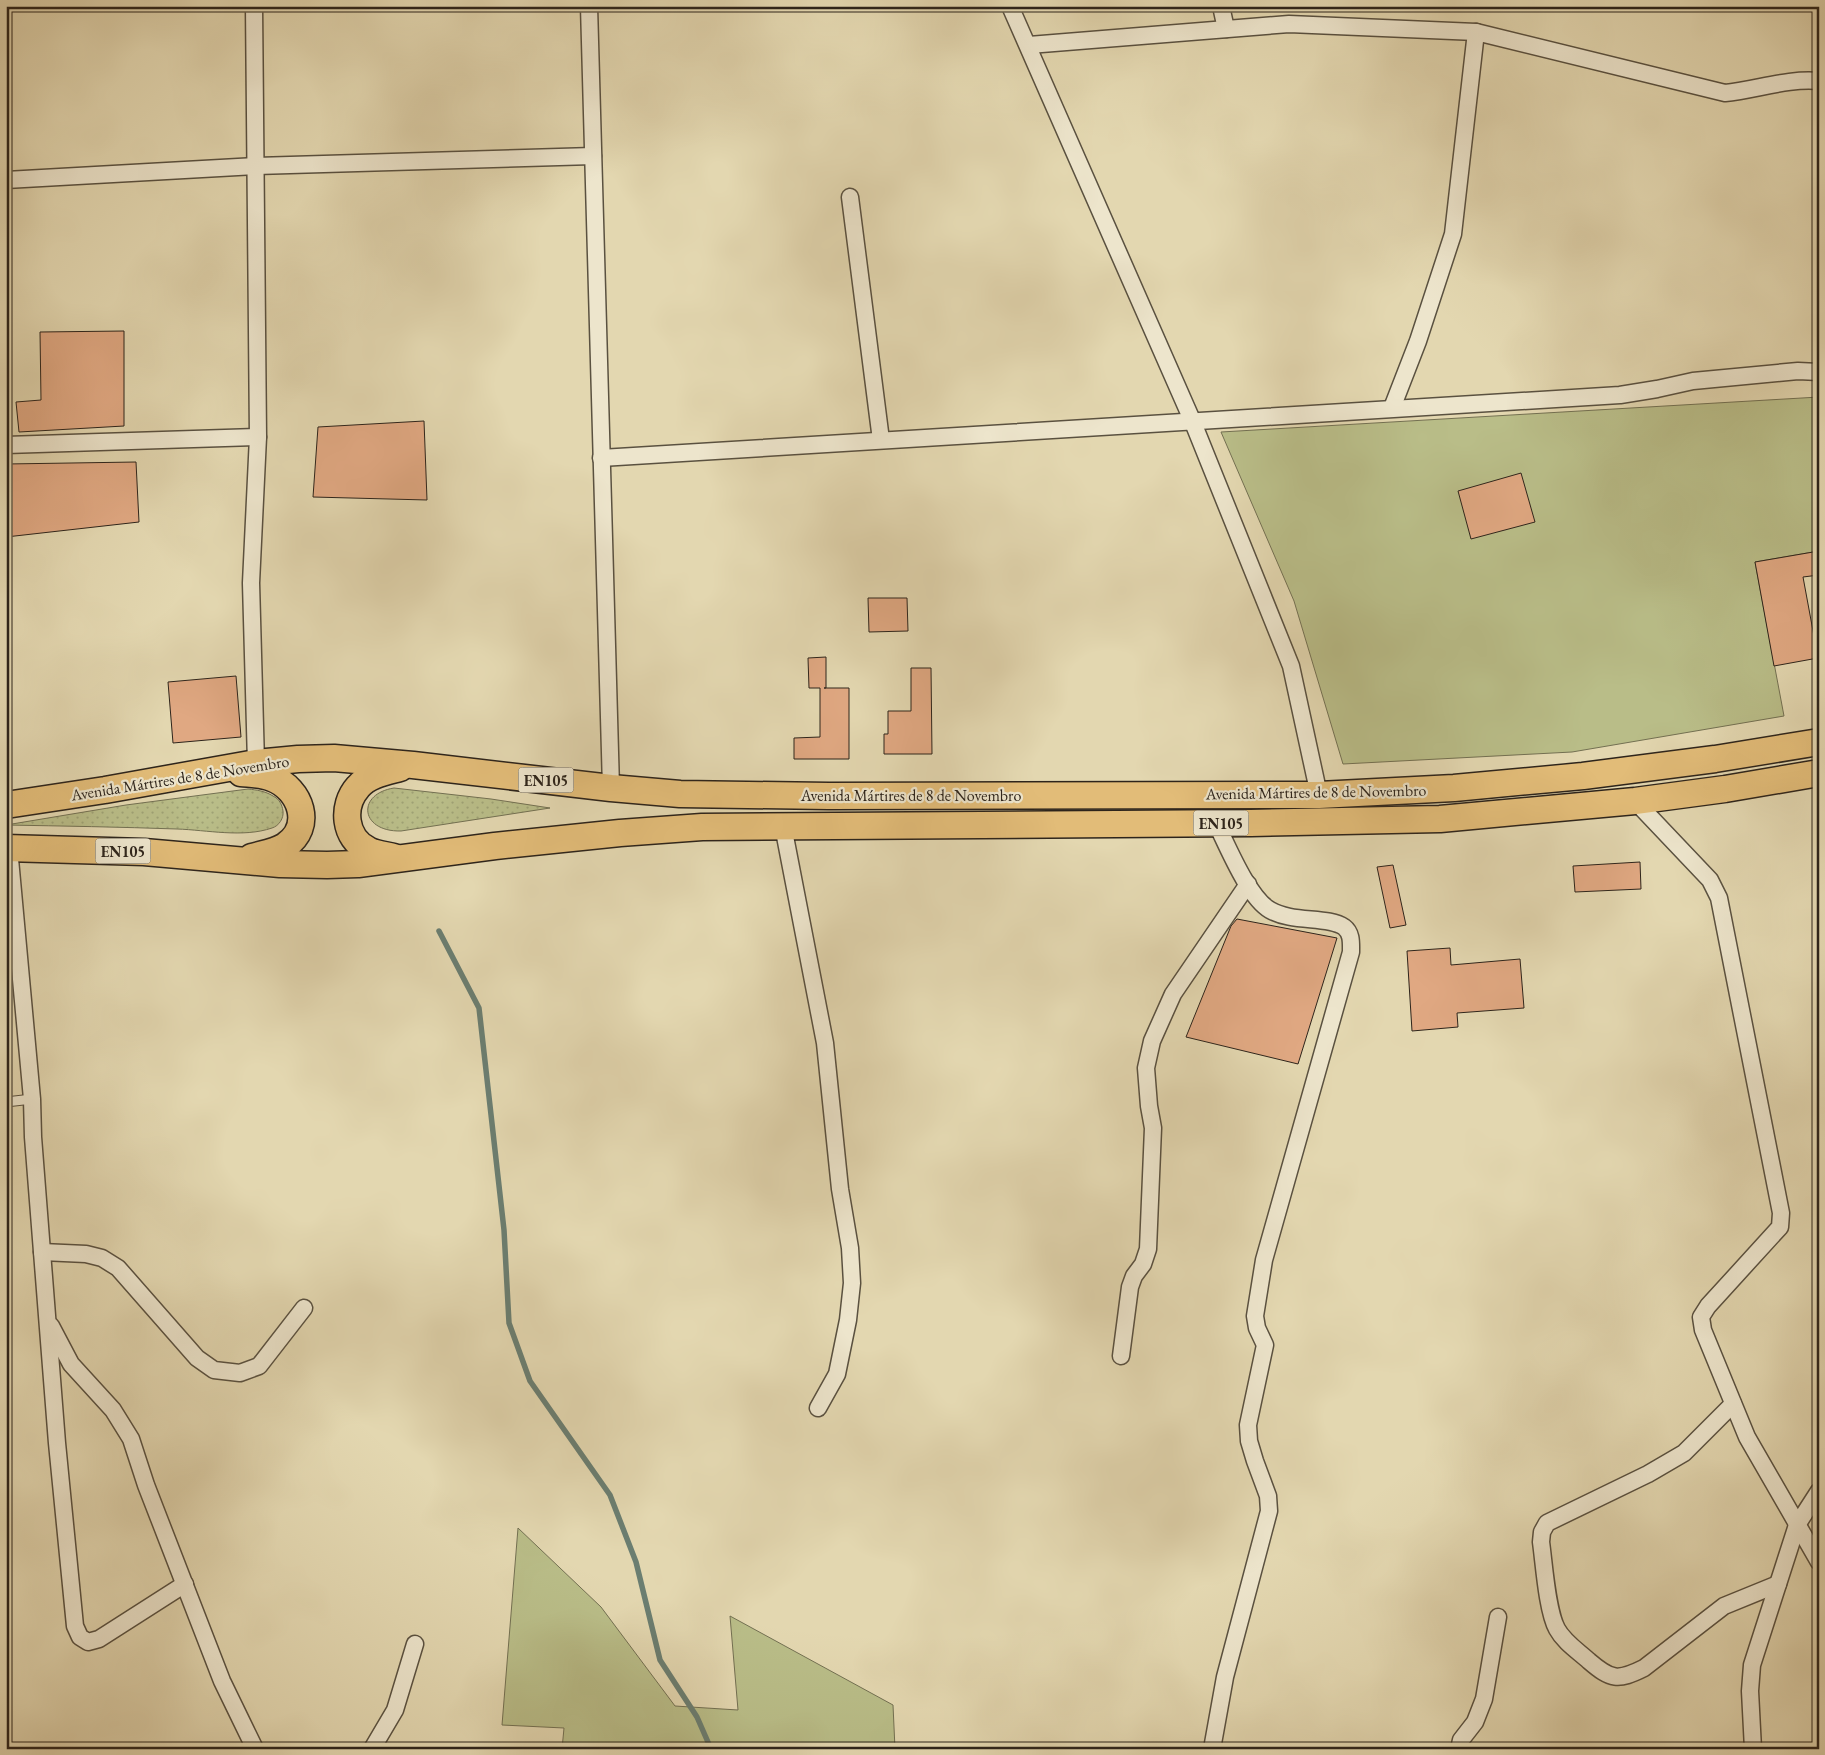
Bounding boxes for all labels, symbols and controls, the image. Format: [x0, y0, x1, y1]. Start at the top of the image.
street label: Avenida Mártires de 8 de Novembro [68, 750, 291, 806]
road number: EN105 [518, 768, 574, 792]
street label: Avenida Mártires de 8 de Novembro [1204, 780, 1427, 804]
street label: Avenida Mártires de 8 de Novembro [800, 785, 1021, 806]
road number: EN105 [1194, 810, 1248, 836]
road number: EN105 [96, 838, 150, 864]

